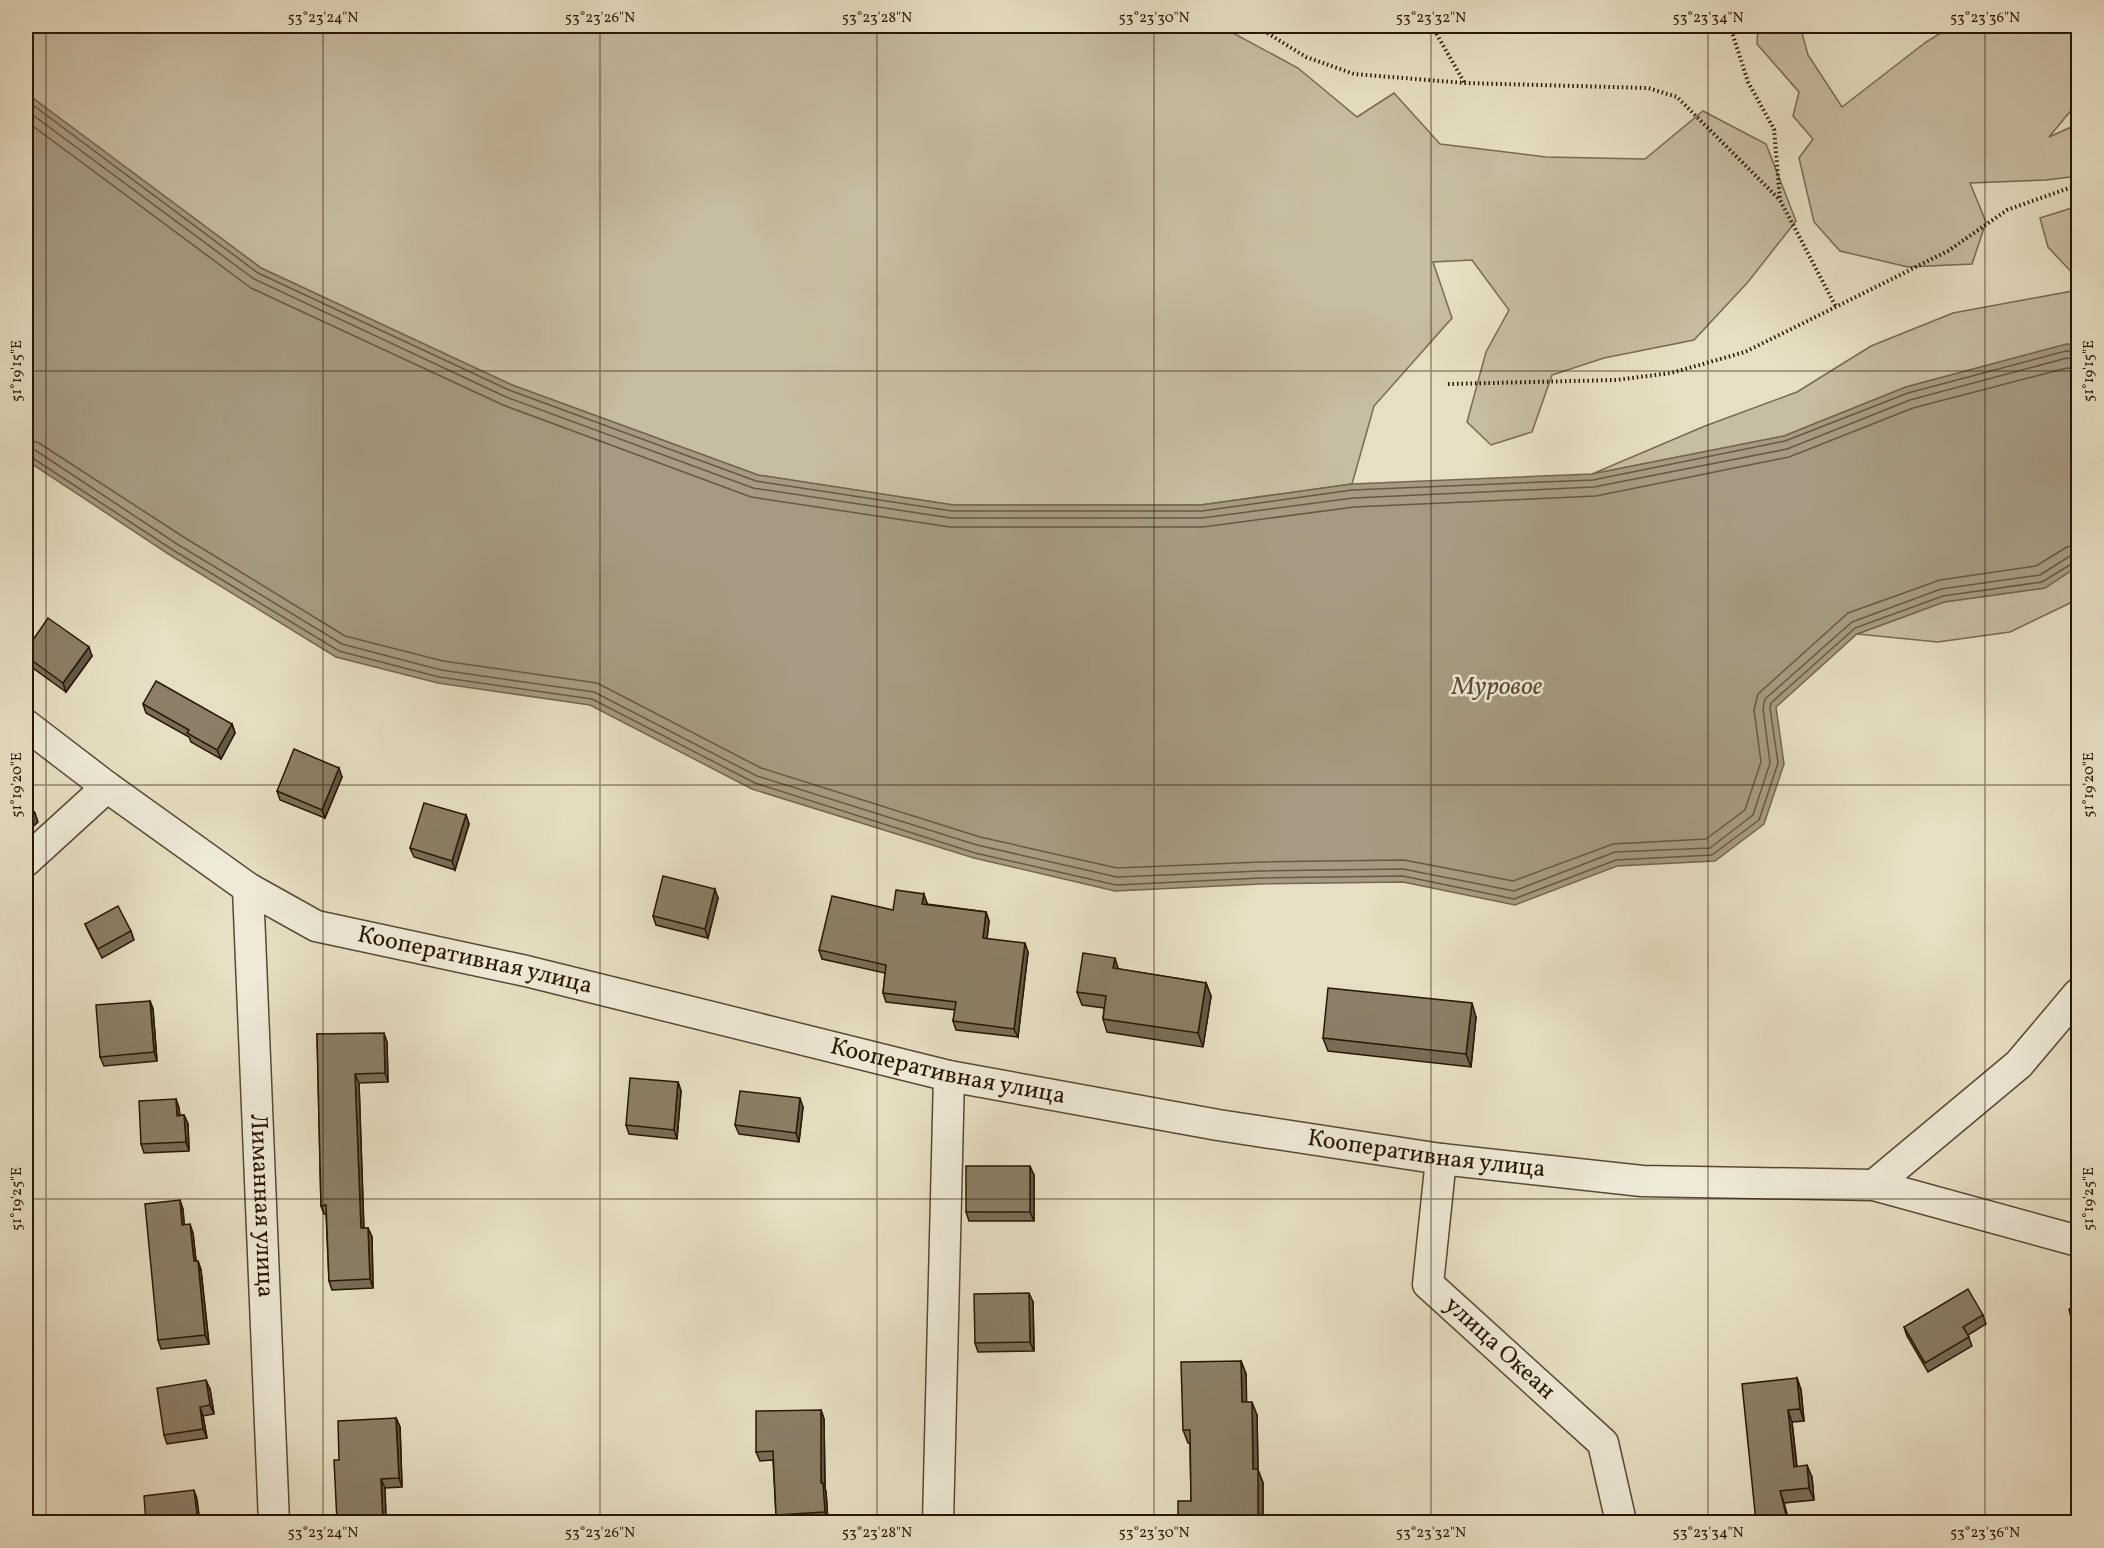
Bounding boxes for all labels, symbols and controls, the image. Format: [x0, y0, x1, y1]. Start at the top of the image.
text: 53°23'24"N [288, 8, 358, 29]
text: 53°23'26"N [565, 8, 635, 29]
text: 53°23'28"N [842, 8, 912, 29]
text: 53°23'30"N [1118, 8, 1190, 29]
text: 53°23'32"N [1396, 8, 1466, 29]
text: 53°23'34"N [1672, 8, 1744, 29]
text: 53°23'36"N [1950, 8, 2020, 29]
text: 51°19'15"E [7, 340, 28, 402]
text: 51°19'15"E [2079, 340, 2100, 402]
water label: Муровое [1451, 669, 1543, 705]
text: 51°19'20"E [7, 752, 28, 818]
text: 51°19'20"E [2079, 752, 2100, 818]
street label: Кооперативная улица [354, 918, 596, 1004]
street label: Кооперативная улица [827, 1030, 1068, 1114]
street label: Лиманная улица [240, 1113, 282, 1298]
street label: Кооперативная улица [1305, 1122, 1547, 1187]
text: 51°19'25"E [7, 1167, 28, 1231]
text: 51°19'25"E [2079, 1167, 2100, 1231]
street label: улица Океан [1436, 1289, 1562, 1408]
text: 53°23'24"N [288, 1523, 358, 1544]
text: 53°23'26"N [565, 1523, 635, 1544]
text: 53°23'28"N [842, 1523, 912, 1544]
text: 53°23'30"N [1118, 1523, 1190, 1544]
text: 53°23'32"N [1396, 1523, 1466, 1544]
text: 53°23'34"N [1672, 1523, 1744, 1544]
text: 53°23'36"N [1950, 1523, 2020, 1544]

